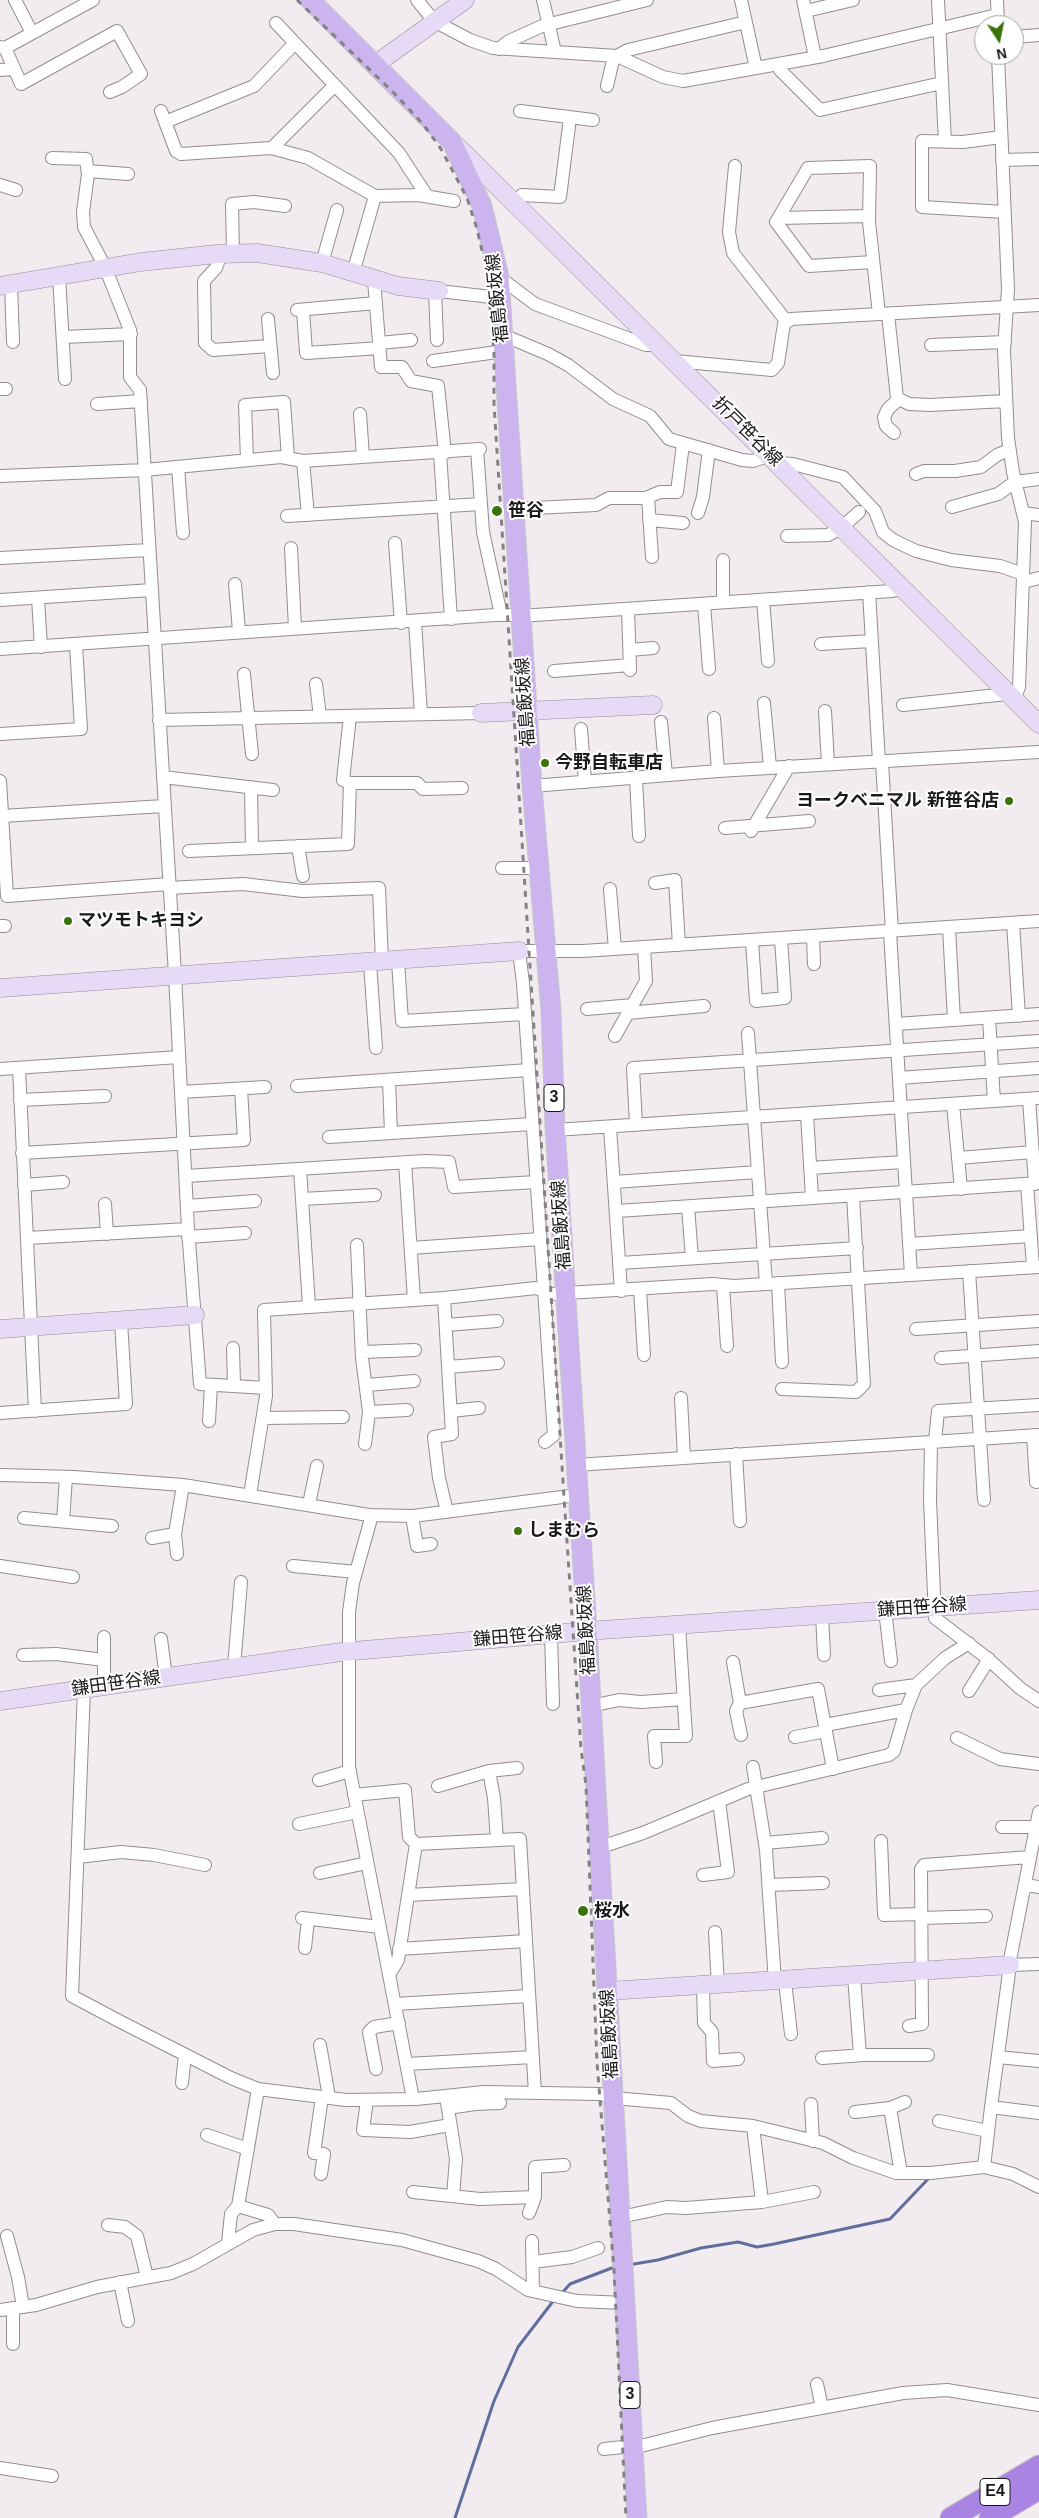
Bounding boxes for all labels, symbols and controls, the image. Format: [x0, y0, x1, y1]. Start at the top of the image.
north arrow [974, 15, 1024, 65]
text: N [995, 45, 1008, 63]
street label: 福島飯坂線 [483, 252, 513, 344]
street label: 折戸笹谷線 [708, 393, 786, 471]
place label: 笹谷 [508, 500, 544, 522]
marker: 笹谷 [490, 504, 504, 518]
street label: 福島飯坂線 [512, 656, 540, 748]
place label: 今野自転車店 [555, 752, 663, 774]
marker: 今野自転車店 [539, 757, 551, 769]
place label: ヨークベニマル 新笹谷店 [796, 790, 999, 812]
marker: ヨークベニマル 新笹谷店 [1003, 795, 1015, 807]
place label: マツモトキヨシ [78, 910, 204, 932]
marker: マツモトキヨシ [62, 915, 74, 927]
road number: 3 [544, 1084, 564, 1112]
street label: 福島飯坂線 [548, 1179, 576, 1271]
place label: しまむら [528, 1520, 600, 1542]
marker: しまむら [512, 1525, 524, 1537]
street label: 福島飯坂線 [574, 1584, 600, 1676]
street label: 鎌田笹谷線 [876, 1594, 968, 1622]
street label: 鎌田笹谷線 [472, 1622, 564, 1652]
street label: 鎌田笹谷線 [70, 1667, 162, 1701]
place label: 桜水 [594, 1900, 630, 1922]
marker: 桜水 [576, 1904, 590, 1918]
street label: 福島飯坂線 [597, 1988, 623, 2080]
road number: 3 [620, 2382, 640, 2408]
road number: E4 [980, 2478, 1010, 2506]

